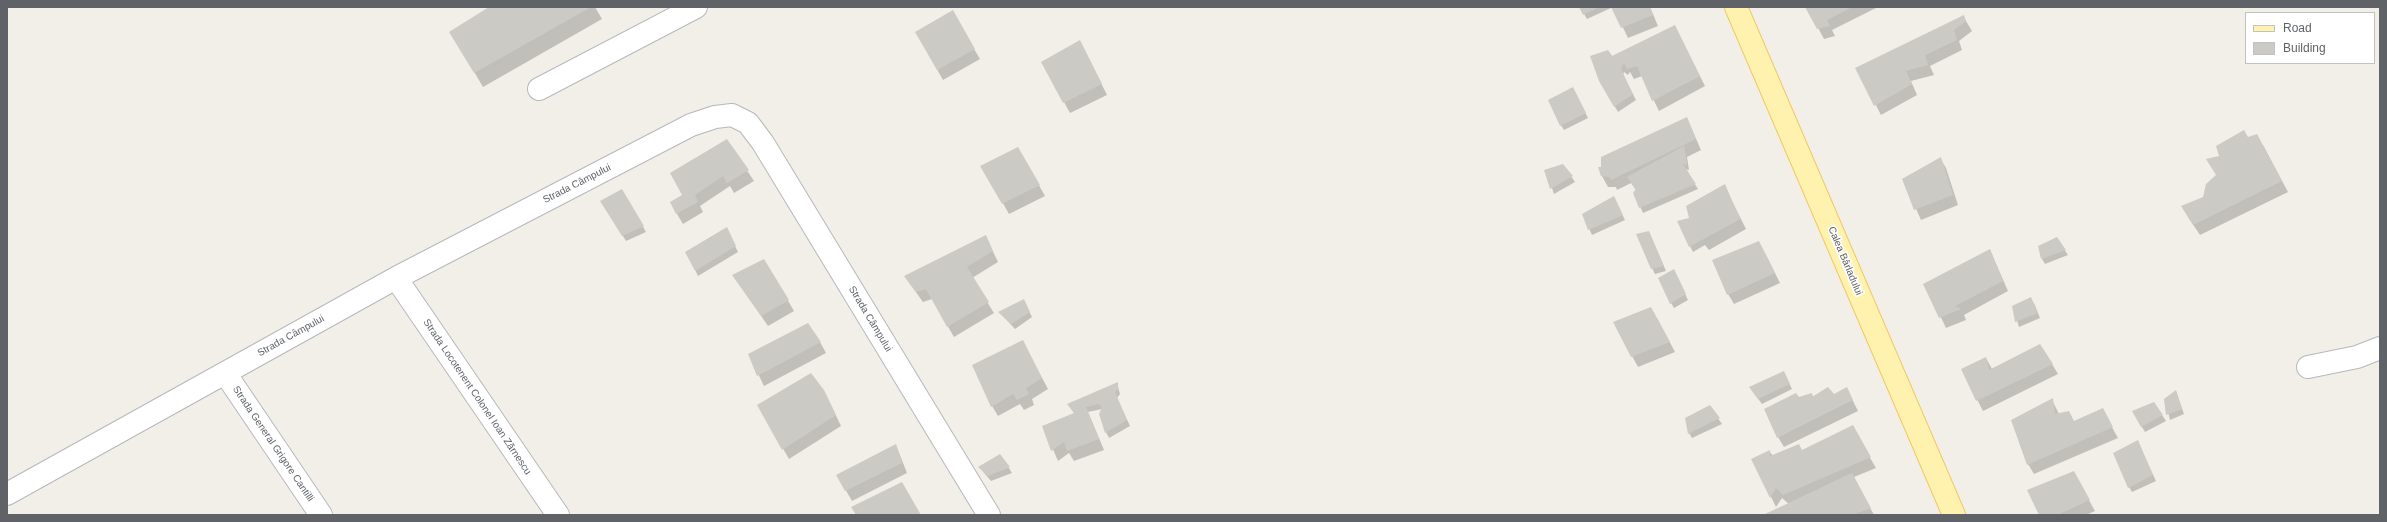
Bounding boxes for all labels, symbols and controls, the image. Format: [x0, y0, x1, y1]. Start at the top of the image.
legend [2245, 12, 2375, 64]
text: Road [2283, 21, 2312, 35]
text: Building [2283, 41, 2326, 55]
street label: Strada Câmpului [541, 162, 613, 206]
street label: Calea Bârladului [1825, 225, 1865, 297]
street label: Strada Câmpului [846, 284, 894, 354]
street label: Strada Câmpului [256, 313, 326, 359]
street label: Strada Locotenent Colonel Ioan Zărnescu [420, 317, 534, 477]
street label: Strada General Grigore Cantilli [230, 384, 316, 504]

